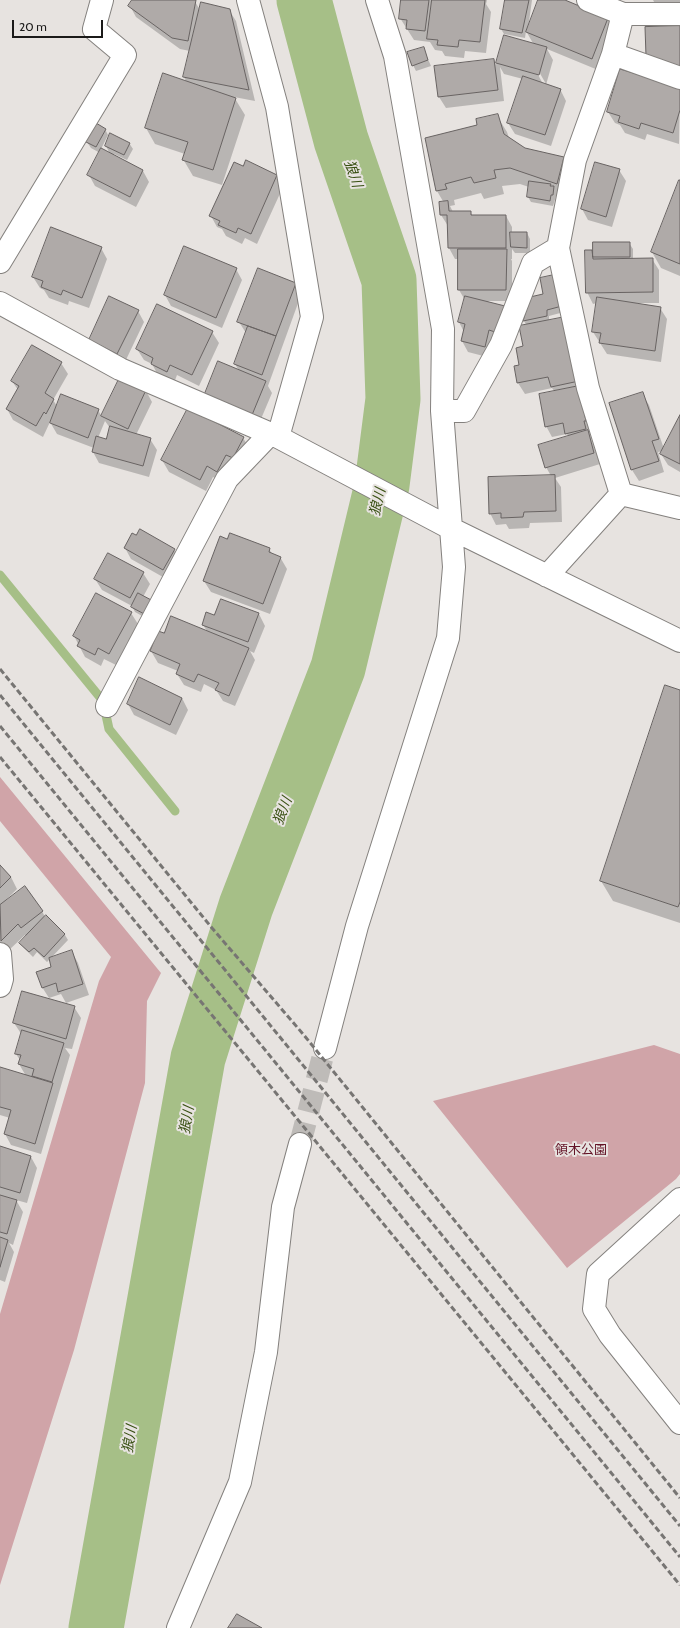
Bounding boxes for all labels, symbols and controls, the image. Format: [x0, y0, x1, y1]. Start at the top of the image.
scale bar [14, 12, 105, 38]
text: 20 m [19, 19, 47, 34]
water label: 狼川 [340, 158, 366, 190]
water label: 狼川 [367, 486, 389, 518]
water label: 狼川 [270, 795, 296, 827]
water label: 狼川 [176, 1105, 198, 1135]
park label: 領木公園 [555, 1142, 607, 1158]
water label: 狼川 [119, 1424, 141, 1454]

